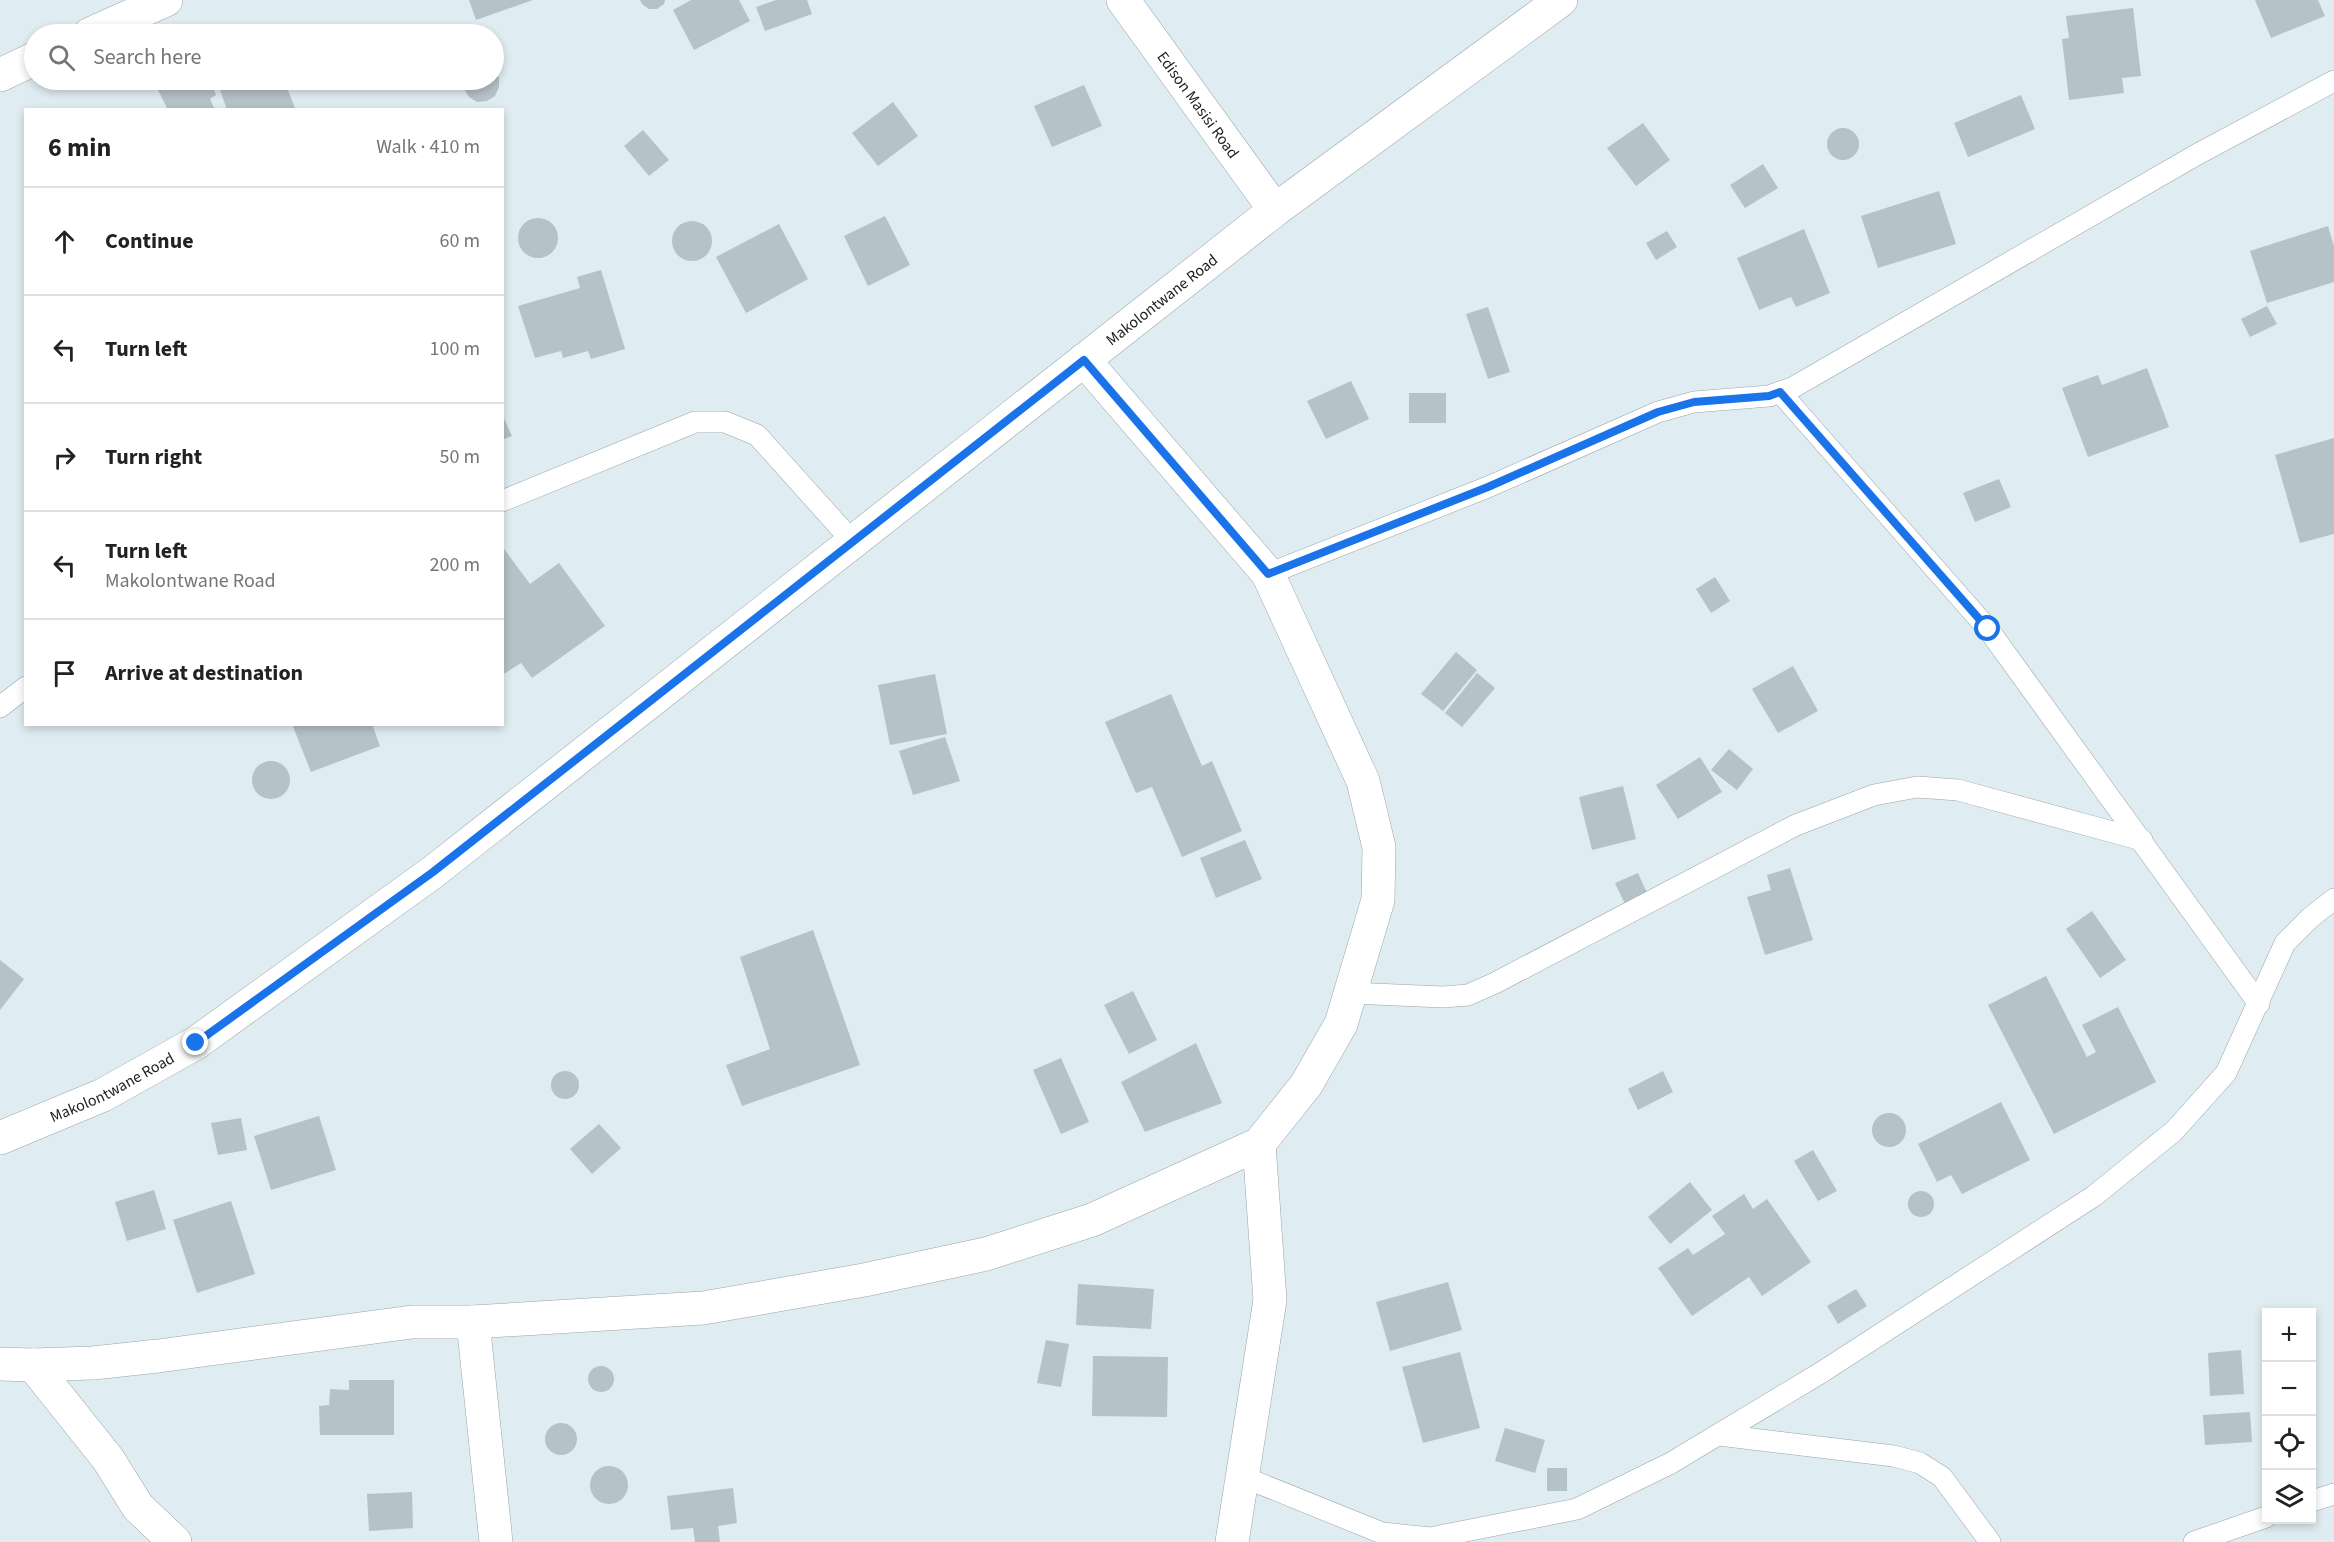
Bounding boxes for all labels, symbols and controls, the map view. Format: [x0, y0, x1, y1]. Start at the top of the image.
search box [24, 24, 504, 90]
icon: search [45, 41, 78, 74]
text: Search here [93, 41, 201, 73]
street label: Edison Masisi Road [1152, 47, 1244, 163]
text: 6 min [48, 129, 111, 166]
text: Walk · 410 m [376, 133, 480, 161]
icon: ahead [48, 225, 81, 258]
text: Continue [105, 225, 194, 257]
text: 60 m [440, 227, 480, 255]
street label: Makolontwane Road [1101, 249, 1223, 351]
icon: left [48, 333, 81, 366]
text: Turn left [105, 333, 187, 365]
text: 100 m [430, 335, 480, 363]
icon: right [48, 441, 81, 474]
text: Turn right [105, 441, 202, 473]
text: 50 m [440, 443, 480, 471]
text: Turn left [105, 535, 187, 567]
icon: left [48, 549, 81, 582]
text: 200 m [430, 551, 480, 579]
text: Makolontwane Road [105, 567, 276, 595]
route start [1974, 615, 2000, 641]
icon: arrive [48, 657, 81, 690]
text: Arrive at destination [105, 657, 303, 689]
route end [182, 1029, 208, 1055]
street label: Makolontwane Road [47, 1047, 178, 1128]
map controls [2262, 1308, 2316, 1524]
button: + [2262, 1308, 2316, 1362]
button: − [2262, 1362, 2316, 1416]
button: locate [2262, 1416, 2316, 1470]
button: layers [2262, 1470, 2316, 1524]

